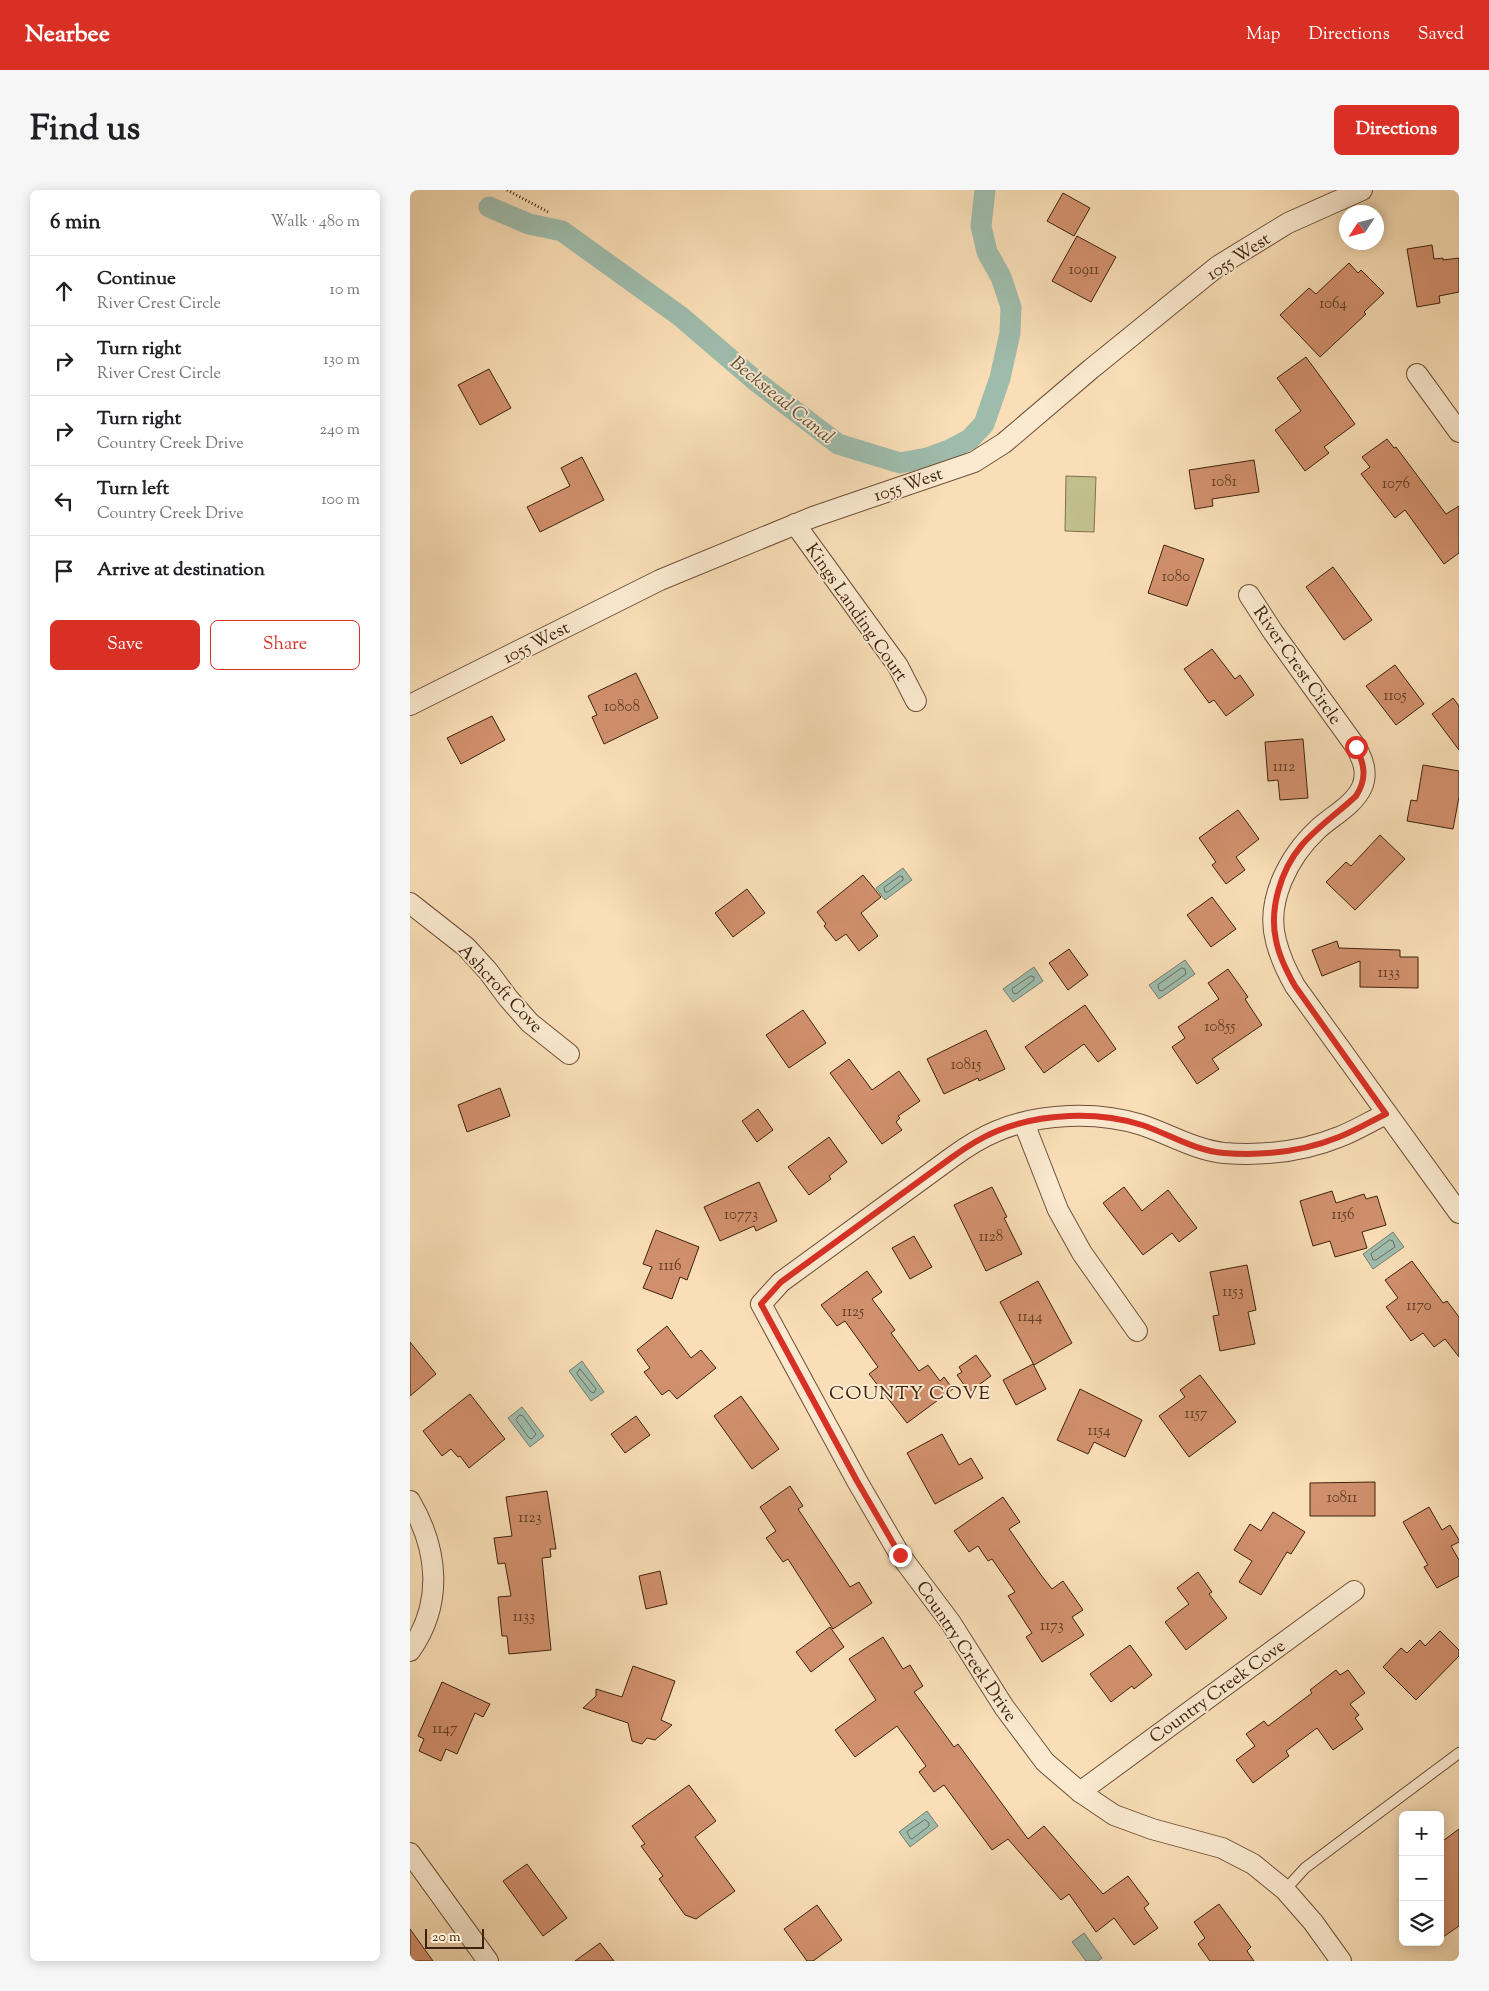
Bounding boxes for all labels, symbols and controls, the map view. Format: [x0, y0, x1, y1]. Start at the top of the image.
text: Nearbee [25, 18, 110, 52]
text: Map [1246, 22, 1281, 48]
text: Directions [1309, 22, 1390, 48]
text: Saved [1418, 22, 1464, 48]
text: Find us [30, 105, 140, 156]
button: Directions [1334, 105, 1459, 155]
north arrow [1339, 205, 1384, 250]
text: 6 min [50, 208, 101, 238]
text: Walk · 480 m [270, 211, 360, 234]
street label: 1055 West [1202, 227, 1276, 288]
house number: 10911 [1069, 260, 1099, 281]
text: Continue [97, 266, 176, 293]
icon: ahead [50, 277, 78, 305]
text: 10 m [330, 279, 360, 302]
text: River Crest Circle [97, 293, 221, 316]
house number: 1064 [1319, 294, 1347, 315]
text: Turn right [97, 336, 181, 363]
icon: right [50, 347, 78, 375]
text: 130 m [323, 349, 360, 372]
water label: Beckstead Canal [724, 351, 839, 451]
text: River Crest Circle [97, 363, 221, 386]
text: Turn right [97, 406, 181, 433]
icon: right [50, 417, 78, 445]
text: 240 m [319, 419, 360, 442]
text: Country Creek Drive [97, 433, 244, 456]
street label: 1055 West [871, 462, 947, 510]
house number: 1081 [1211, 472, 1237, 493]
house number: 1076 [1382, 474, 1410, 495]
text: Turn left [97, 476, 169, 503]
icon: left [50, 487, 78, 515]
text: 100 m [321, 489, 360, 512]
text: Country Creek Drive [97, 503, 244, 526]
street label: Kings Landing Court [798, 539, 913, 688]
icon: arrive [50, 557, 78, 585]
text: Arrive at destination [97, 557, 265, 584]
house number: 1080 [1162, 567, 1190, 588]
street label: River Crest Circle [1246, 602, 1347, 731]
street label: 1055 West [499, 616, 575, 672]
button: Save [50, 620, 200, 670]
button: Share [210, 620, 360, 670]
house number: 1105 [1383, 686, 1407, 707]
house number: 10808 [604, 697, 640, 718]
route start [1345, 736, 1368, 759]
house number: 1112 [1273, 757, 1295, 778]
street label: Ashcroft Cove [451, 939, 548, 1040]
house number: 1133 [1378, 963, 1400, 984]
house number: 10855 [1205, 1017, 1235, 1038]
house number: 10815 [951, 1055, 981, 1076]
house number: 10773 [724, 1205, 758, 1226]
house number: 1156 [1332, 1205, 1354, 1226]
house number: 1128 [979, 1227, 1003, 1248]
house number: 1116 [659, 1256, 681, 1277]
house number: 1153 [1222, 1282, 1244, 1303]
house number: 1170 [1406, 1296, 1432, 1317]
house number: 1125 [842, 1302, 864, 1323]
house number: 1144 [1017, 1307, 1043, 1328]
district label: COUNTY COVE [829, 1381, 991, 1408]
house number: 1157 [1185, 1404, 1208, 1425]
house number: 1154 [1088, 1421, 1111, 1442]
house number: 10811 [1327, 1488, 1357, 1509]
house number: 1123 [518, 1508, 542, 1529]
route end [889, 1544, 912, 1567]
street label: Country Creek Drive [908, 1576, 1022, 1728]
house number: 1133 [513, 1607, 535, 1628]
house number: 1173 [1040, 1616, 1064, 1637]
street label: Country Creek Cove [1145, 1634, 1291, 1751]
house number: 1147 [432, 1719, 458, 1740]
map controls [1399, 1811, 1444, 1946]
button: + [1399, 1811, 1444, 1856]
button: − [1399, 1856, 1444, 1901]
button: layers [1399, 1901, 1444, 1946]
scale bar [425, 1926, 484, 1949]
text: 20 m [432, 1928, 461, 1948]

